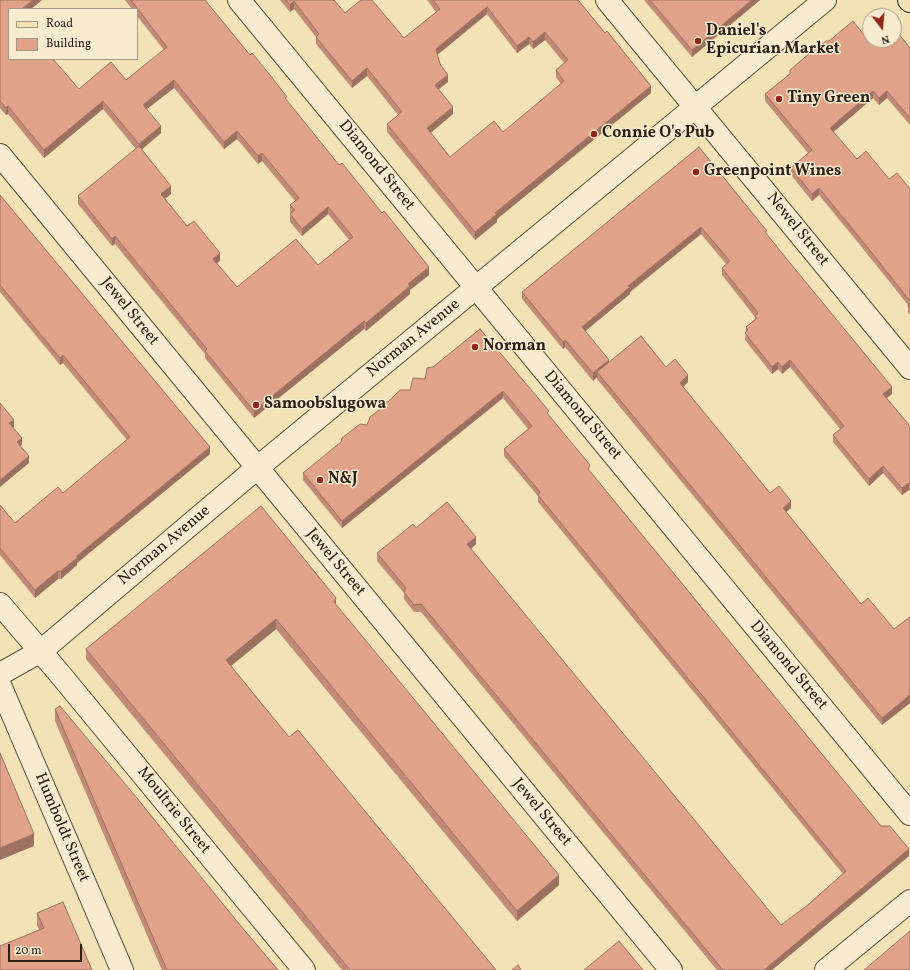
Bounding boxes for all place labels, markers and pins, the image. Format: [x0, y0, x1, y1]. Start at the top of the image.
place label: Daniel's Epicurian Market [706, 22, 840, 60]
marker: Daniel's Epicurian Market [693, 36, 703, 46]
place label: Tiny Green [787, 89, 870, 109]
marker: Tiny Green [774, 94, 784, 104]
place label: Connie O's Pub [602, 124, 714, 144]
marker: Connie O's Pub [589, 129, 599, 139]
place label: Greenpoint Wines [704, 162, 841, 182]
marker: Greenpoint Wines [691, 167, 701, 177]
place label: Norman [483, 337, 546, 357]
marker: Norman [470, 342, 480, 352]
place label: Samoobslugowa [264, 395, 386, 415]
marker: Samoobslugowa [251, 400, 261, 410]
place label: N&J [328, 470, 358, 490]
marker: N&J [315, 475, 325, 485]

